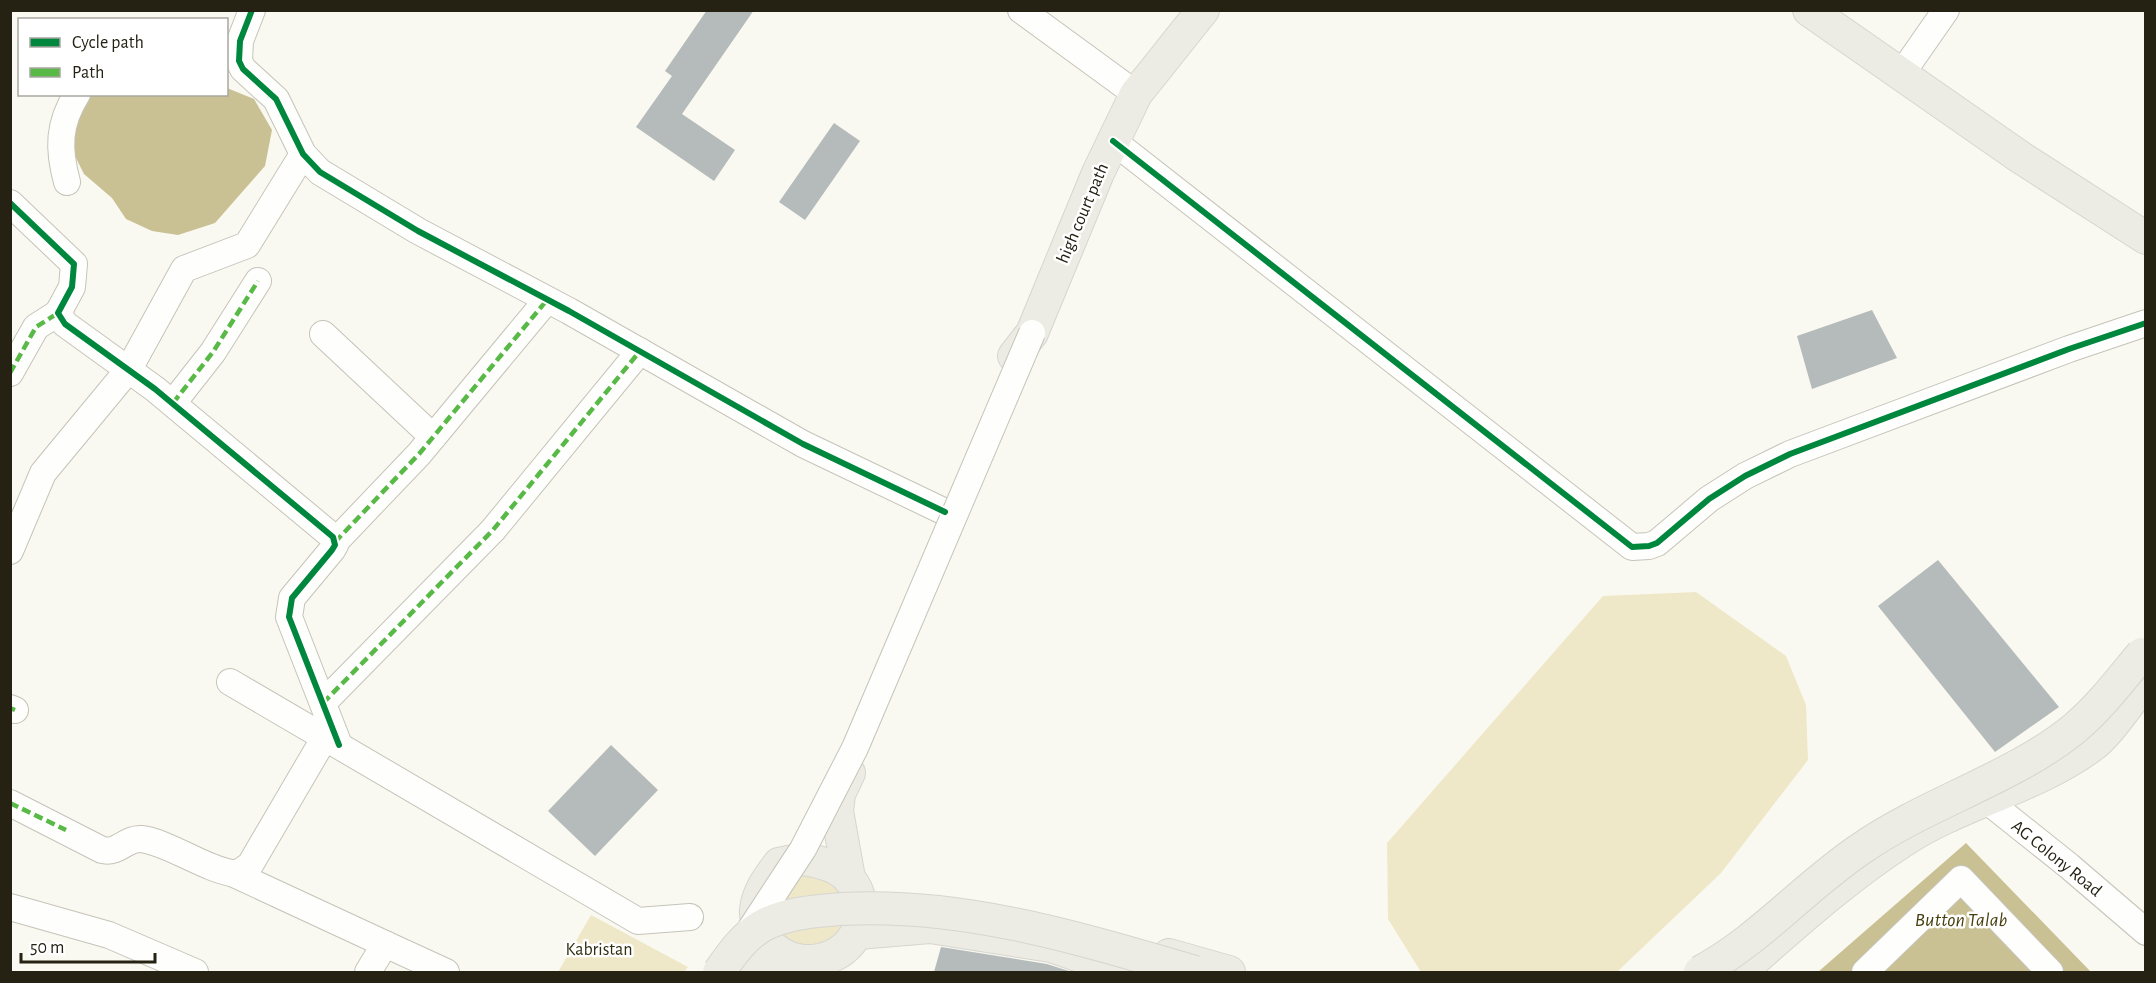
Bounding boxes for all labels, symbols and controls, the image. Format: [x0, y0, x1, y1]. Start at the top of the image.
legend [18, 18, 228, 96]
text: Cycle path [72, 34, 144, 52]
text: Path [72, 64, 104, 82]
street label: high court path [1054, 161, 1112, 266]
street label: AG Colony Road [2008, 817, 2105, 900]
water label: Button Talab [1915, 910, 2007, 930]
scale bar [21, 926, 154, 964]
text: 50 m [30, 939, 64, 957]
park label: Kabristan [565, 941, 633, 959]

